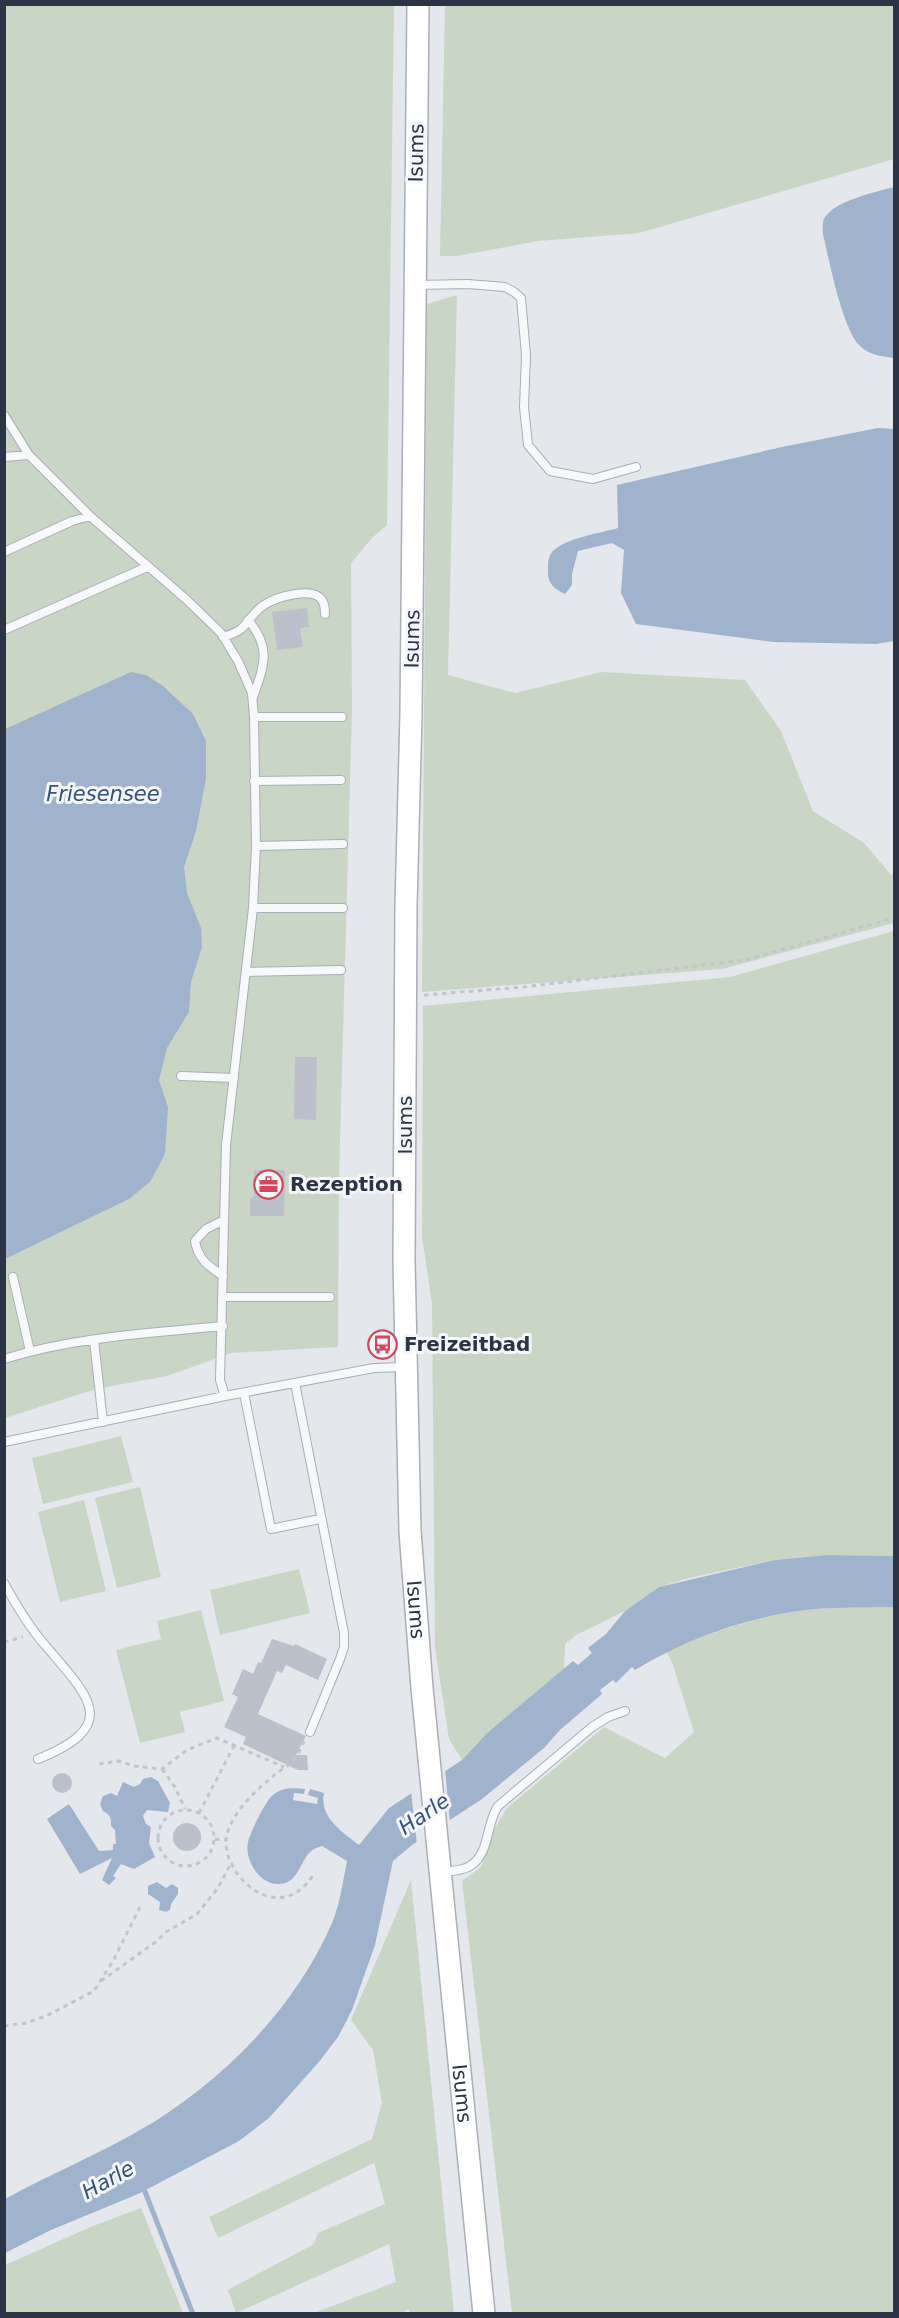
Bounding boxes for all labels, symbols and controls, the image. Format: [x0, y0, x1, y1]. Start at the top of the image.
street label: Isums [403, 123, 429, 183]
street label: Isums [399, 609, 425, 669]
water label: Friesensee [46, 782, 160, 806]
street label: Isums [393, 1096, 417, 1154]
office icon: Rezeption [253, 1168, 285, 1200]
place label: Rezeption [290, 1172, 403, 1196]
bus stop icon: Freizeitbad [367, 1328, 399, 1360]
place label: Freizeitbad [404, 1332, 530, 1356]
street label: Isums [402, 1579, 430, 1640]
water label: Harle [394, 1788, 454, 1840]
street label: Isums [447, 2063, 477, 2124]
water label: Harle [78, 2156, 138, 2204]

